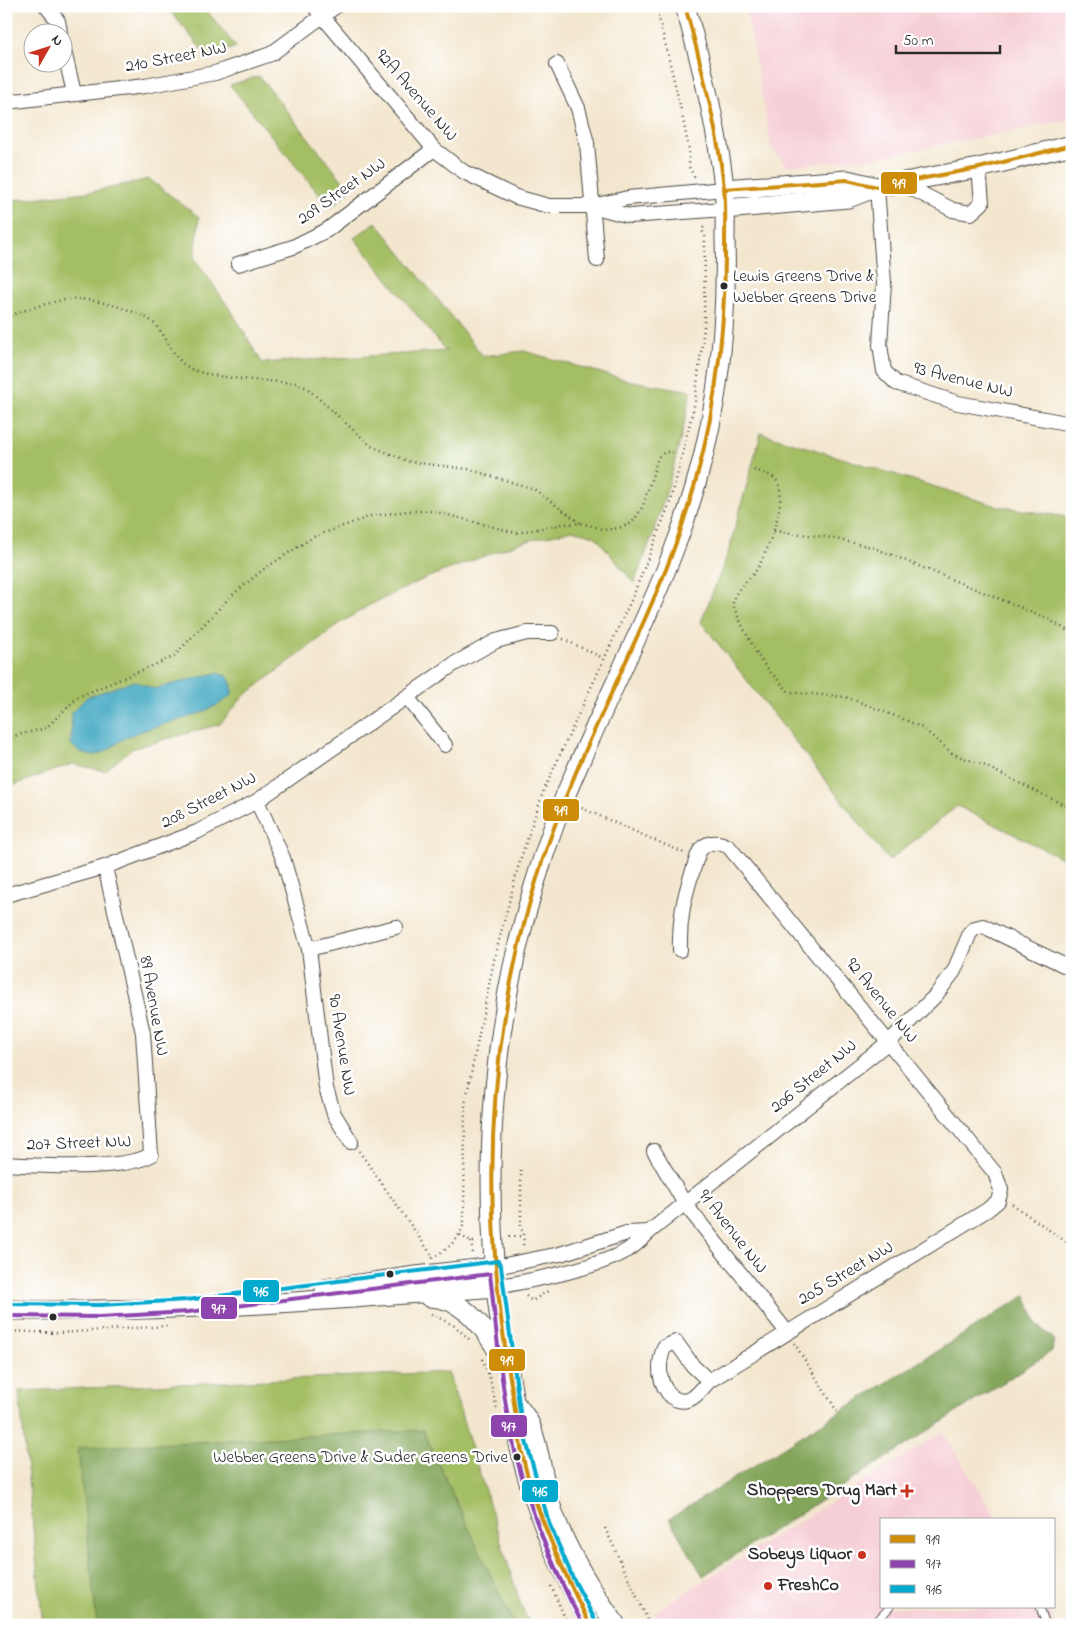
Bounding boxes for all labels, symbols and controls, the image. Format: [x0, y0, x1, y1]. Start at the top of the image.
north arrow [22, 22, 72, 72]
scale bar [896, 22, 999, 54]
text: N [46, 30, 68, 51]
text: 50 m [903, 30, 934, 52]
street label: 210 Street NW [123, 35, 229, 81]
street label: 92A Avenue NW [369, 44, 463, 148]
street label: 209 Street NW [293, 152, 392, 232]
line badge: 919 [880, 171, 918, 195]
text: 919 [892, 174, 906, 195]
place label: Lewis Greens Drive & Webber Greens Drive [733, 264, 877, 310]
marker: Lewis Greens Drive & Webber Greens Drive [719, 281, 729, 291]
street label: 93 Avenue NW [910, 356, 1016, 406]
street label: 208 Street NW [157, 766, 261, 836]
line badge: 919 [542, 798, 580, 822]
text: 919 [554, 801, 568, 822]
street label: 92 Avenue NW [838, 953, 924, 1049]
street label: 89 Avenue NW [131, 954, 175, 1058]
street label: 90 Avenue NW [320, 993, 362, 1098]
street label: 206 Street NW [765, 1034, 863, 1120]
street label: 207 Street NW [26, 1129, 132, 1159]
street label: 91 Avenue NW [691, 1185, 773, 1279]
street label: 205 Street NW [793, 1235, 899, 1313]
unlabelled marker [385, 1269, 395, 1279]
line badge: 916 [242, 1279, 280, 1303]
text: 916 [253, 1282, 269, 1303]
line badge: 917 [200, 1296, 238, 1320]
text: 917 [211, 1299, 226, 1320]
unlabelled marker [48, 1312, 58, 1322]
line badge: 919 [488, 1348, 526, 1372]
text: 919 [500, 1351, 514, 1372]
line badge: 917 [490, 1414, 528, 1438]
text: 917 [501, 1417, 516, 1438]
place label: Webber Greens Drive & Suder Greens Drive [213, 1445, 508, 1470]
marker: Webber Greens Drive & Suder Greens Drive [512, 1452, 522, 1462]
place label: Shoppers Drug Mart [747, 1478, 898, 1505]
line badge: 916 [521, 1479, 559, 1503]
text: 916 [532, 1482, 548, 1503]
marker: Shoppers Drug Mart [901, 1485, 913, 1497]
legend [880, 1518, 1056, 1608]
text: 919 [926, 1529, 940, 1551]
place label: Sobeys Liquor [748, 1542, 852, 1569]
marker: Sobeys Liquor [856, 1549, 868, 1561]
text: 917 [926, 1553, 941, 1575]
place label: FreshCo [777, 1573, 839, 1599]
text: 916 [926, 1579, 942, 1601]
marker: FreshCo [762, 1580, 774, 1592]

